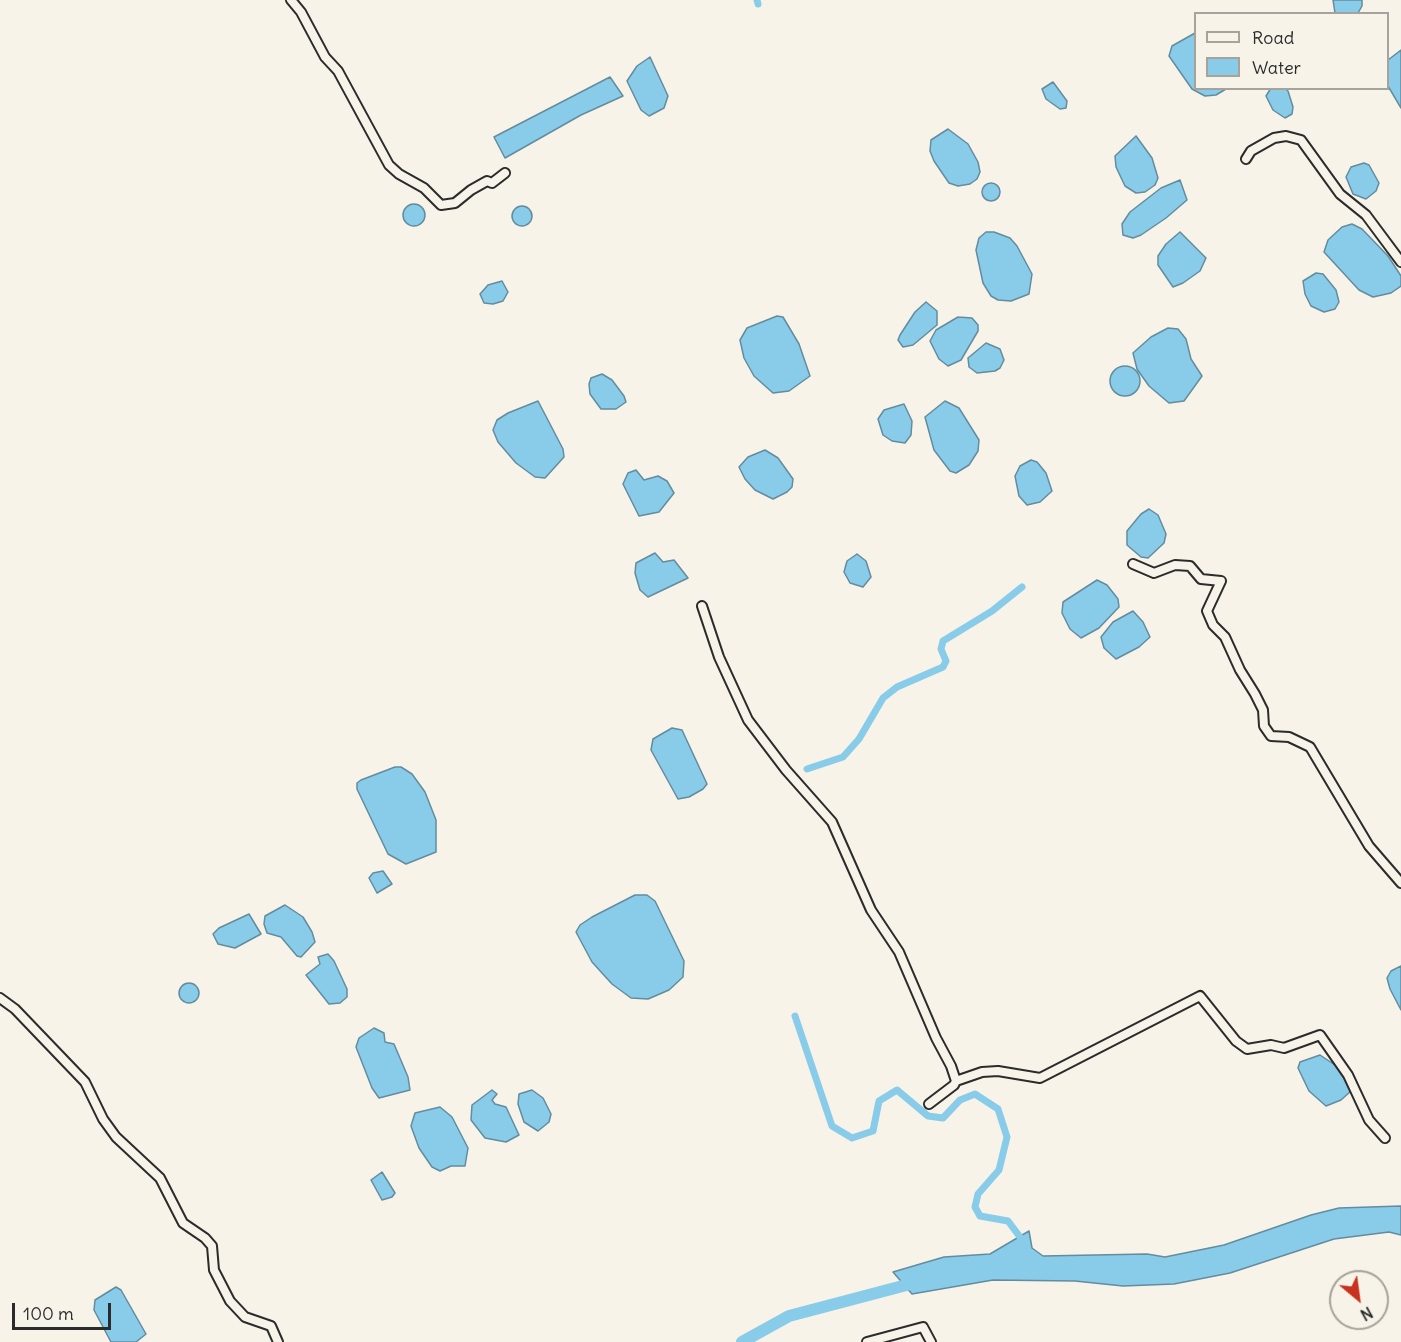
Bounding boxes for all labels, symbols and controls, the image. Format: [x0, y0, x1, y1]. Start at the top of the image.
legend [1194, 12, 1389, 90]
text: Road [1252, 26, 1294, 49]
text: Water [1252, 56, 1301, 79]
north arrow [1329, 1270, 1389, 1330]
scale bar [15, 1291, 114, 1329]
text: 100 m [23, 1302, 74, 1325]
text: N [1357, 1303, 1376, 1325]

